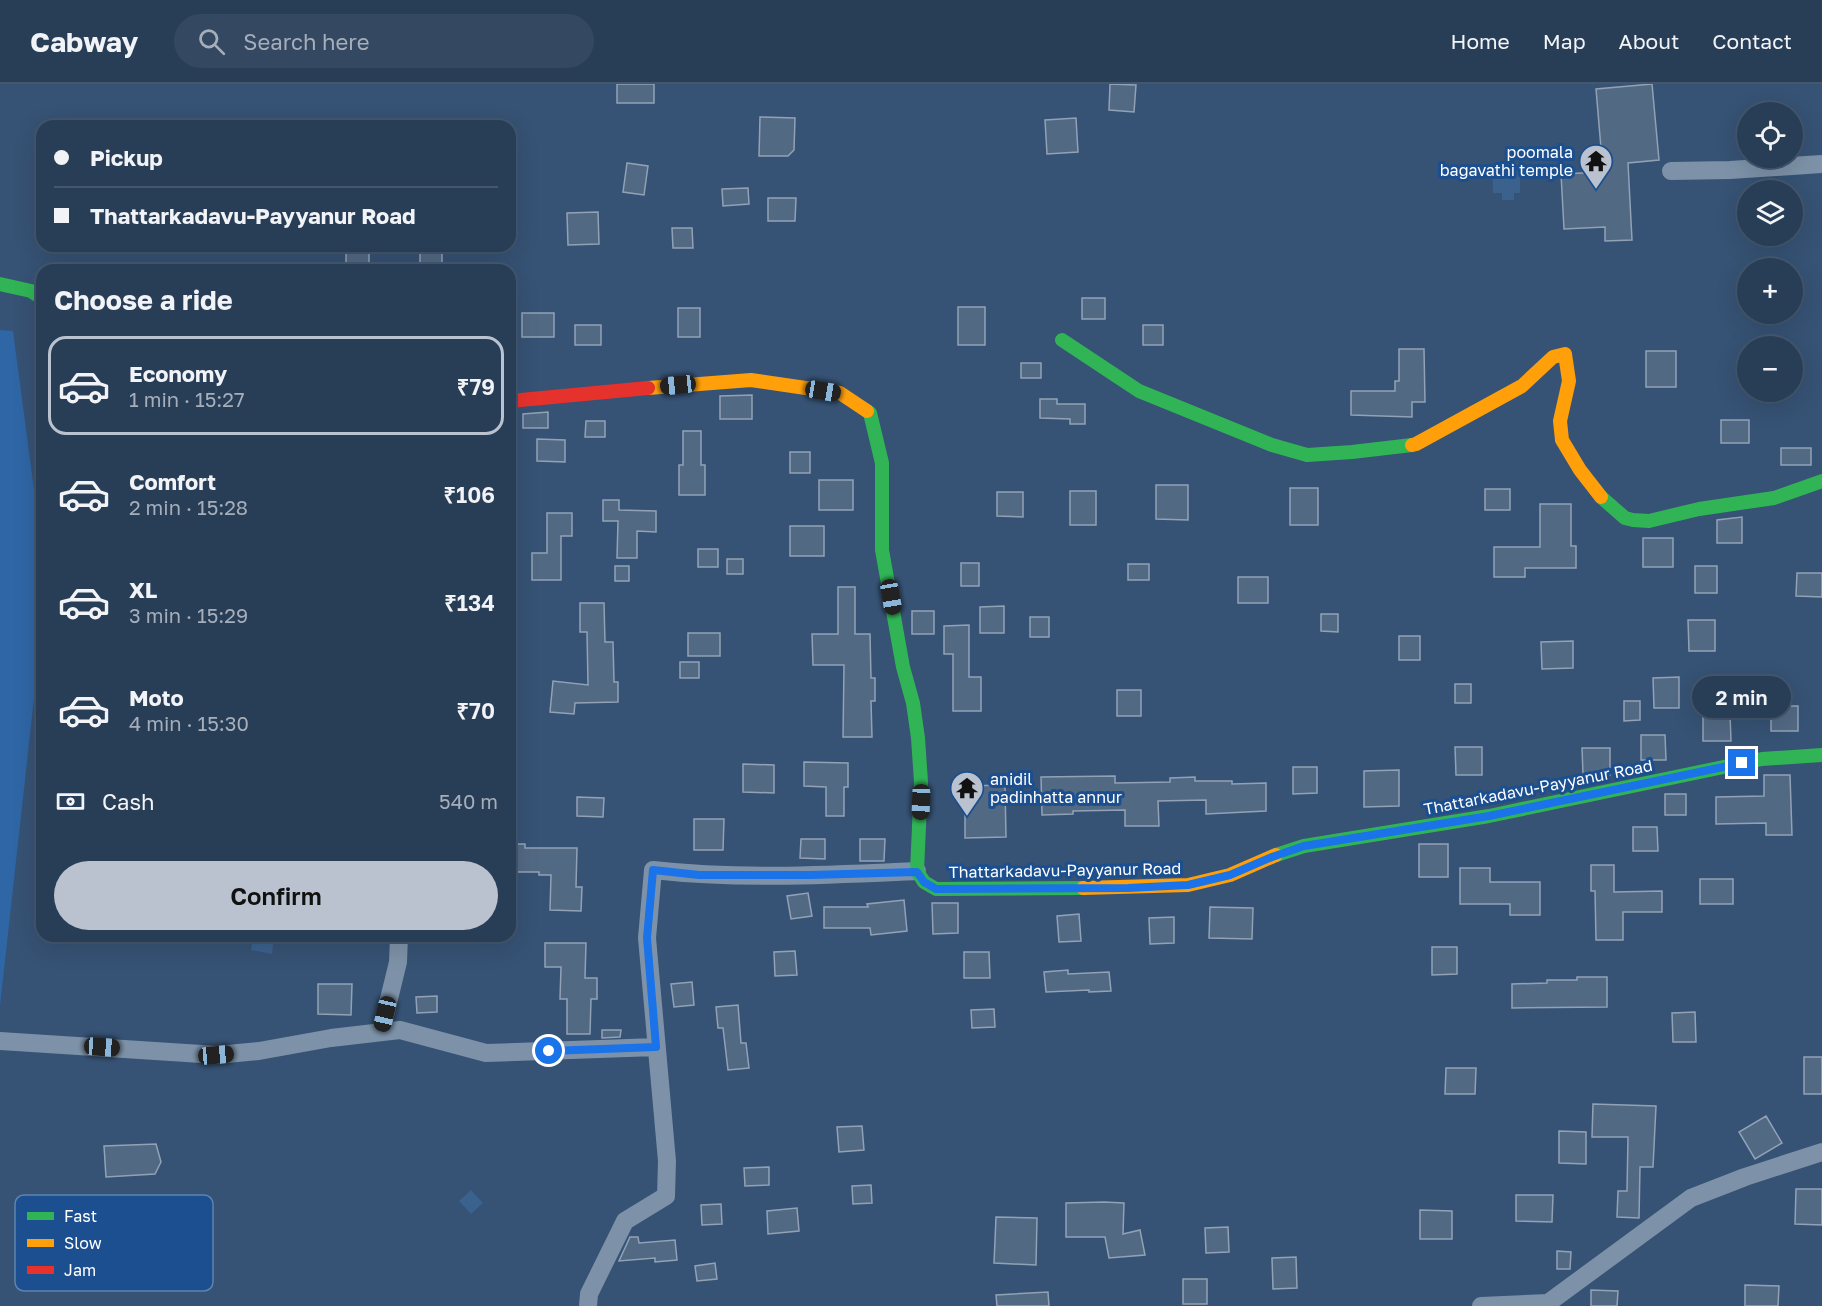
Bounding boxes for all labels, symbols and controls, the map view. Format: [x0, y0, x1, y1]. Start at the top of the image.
search box [174, 14, 594, 68]
text: Cabway [30, 25, 138, 58]
icon: search [195, 25, 228, 58]
text: Search here [243, 28, 369, 55]
text: Home [1450, 28, 1510, 54]
text: Map [1543, 28, 1586, 54]
text: About [1619, 28, 1679, 54]
text: Contact [1712, 28, 1792, 54]
map controls [1737, 102, 1803, 402]
button: locate [1737, 102, 1803, 168]
place label: poomala bagavathi temple [1440, 142, 1573, 180]
temple icon: poomala bagavathi temple [1578, 143, 1614, 190]
text: Pickup [90, 144, 163, 171]
button: layers [1737, 180, 1803, 246]
text: Thattarkadavu-Payyanur Road [90, 202, 416, 229]
button: + [1737, 258, 1803, 324]
text: Choose a ride [54, 284, 233, 316]
button: − [1737, 336, 1803, 402]
icon: car [57, 359, 111, 413]
text: Economy [129, 360, 227, 387]
text: ₹79 [457, 373, 495, 400]
car [659, 374, 697, 396]
car [804, 379, 842, 403]
text: 1 min · 15:27 [129, 387, 245, 411]
icon: car [57, 467, 111, 521]
text: Comfort [129, 468, 216, 495]
text: ₹106 [444, 481, 495, 508]
text: 2 min · 15:28 [129, 495, 248, 519]
icon: car [57, 575, 111, 629]
text: XL [129, 576, 157, 603]
car [879, 578, 903, 616]
text: ₹134 [444, 589, 495, 616]
text: 3 min · 15:29 [129, 603, 248, 627]
callout: 2 min [1692, 676, 1792, 718]
icon: car [57, 683, 111, 737]
text: Moto [129, 684, 184, 711]
text: 2 min [1716, 685, 1768, 709]
text: ₹70 [456, 697, 495, 724]
text: 4 min · 15:30 [129, 711, 249, 735]
route end [1728, 749, 1755, 776]
street label: Thattarkadavu-Payyanur Road [1422, 755, 1654, 819]
place label: anidil padinhatta annur [990, 769, 1122, 807]
temple icon: anidil padinhatta annur [949, 770, 985, 817]
car [911, 784, 931, 820]
icon: cash [54, 785, 87, 818]
text: Cash [102, 788, 155, 815]
text: 540 m [439, 789, 498, 813]
street label: Thattarkadavu-Payyanur Road [948, 858, 1182, 882]
button: Confirm [54, 861, 498, 930]
car [372, 994, 398, 1034]
car [83, 1037, 121, 1057]
route start [535, 1037, 562, 1064]
car [197, 1044, 235, 1066]
legend [15, 1195, 213, 1291]
text: Fast [64, 1206, 97, 1226]
text: Slow [64, 1233, 102, 1253]
text: Jam [64, 1260, 96, 1280]

